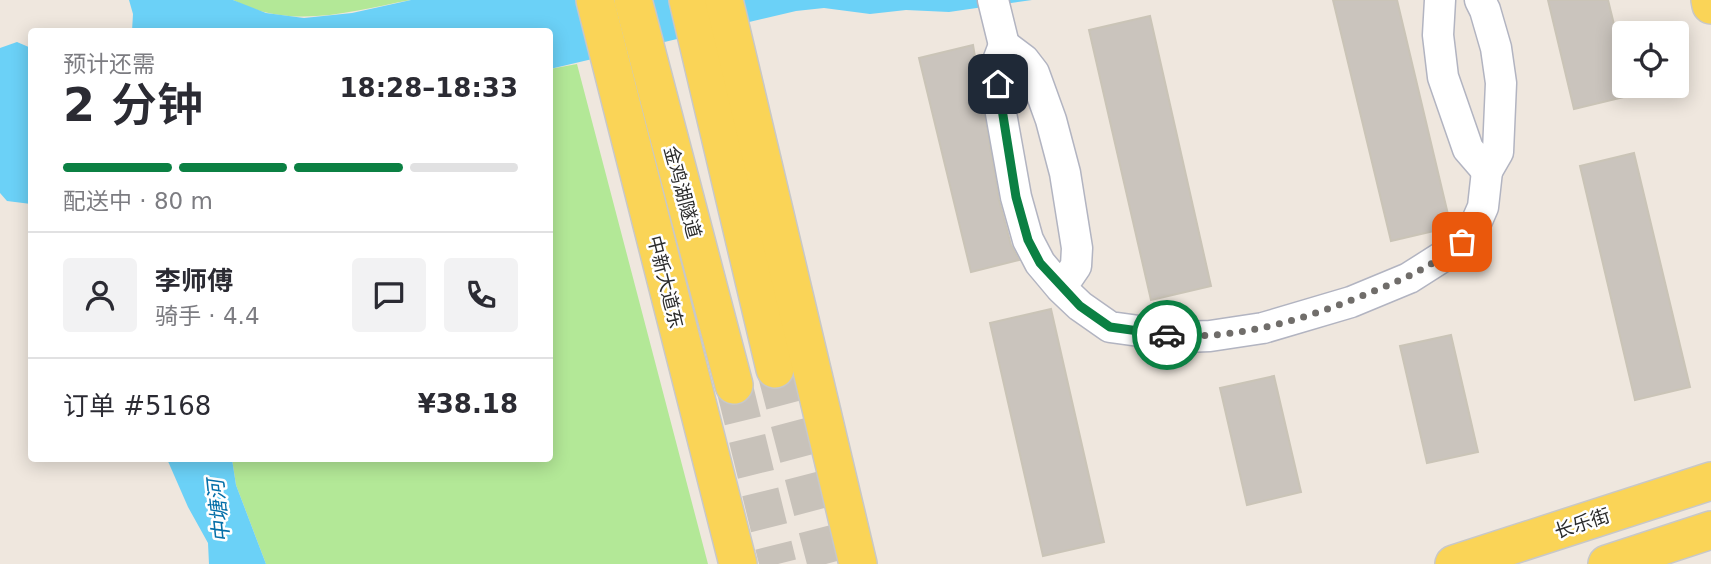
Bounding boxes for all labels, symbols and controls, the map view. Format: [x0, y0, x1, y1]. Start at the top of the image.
map controls [1612, 21, 1689, 98]
button: locate [1612, 21, 1689, 98]
text: 预计还需 [63, 51, 155, 77]
pin [968, 54, 1028, 114]
icon: home [979, 65, 1017, 103]
text: 18:28–18:33 [339, 73, 518, 103]
text: 2 分钟 [63, 78, 203, 132]
street label: 金鸡湖隧道 [660, 143, 706, 241]
text: 配送中 · 80 m [63, 188, 213, 214]
pin [1432, 212, 1492, 272]
icon: bag [1443, 223, 1481, 261]
street label: 中新大道东 [644, 233, 688, 331]
button: person [63, 258, 137, 332]
button: chat [352, 258, 426, 332]
button: phone [444, 258, 518, 332]
text: 李师傅 [155, 266, 233, 296]
courier [1132, 300, 1202, 370]
text: 骑手 · 4.4 [155, 303, 260, 329]
icon: car [1148, 316, 1186, 354]
text: ¥38.18 [418, 389, 518, 419]
text: 订单 #5168 [63, 391, 211, 421]
water label: 中塘河 [203, 474, 234, 544]
street label: 长乐街 [1551, 504, 1613, 542]

